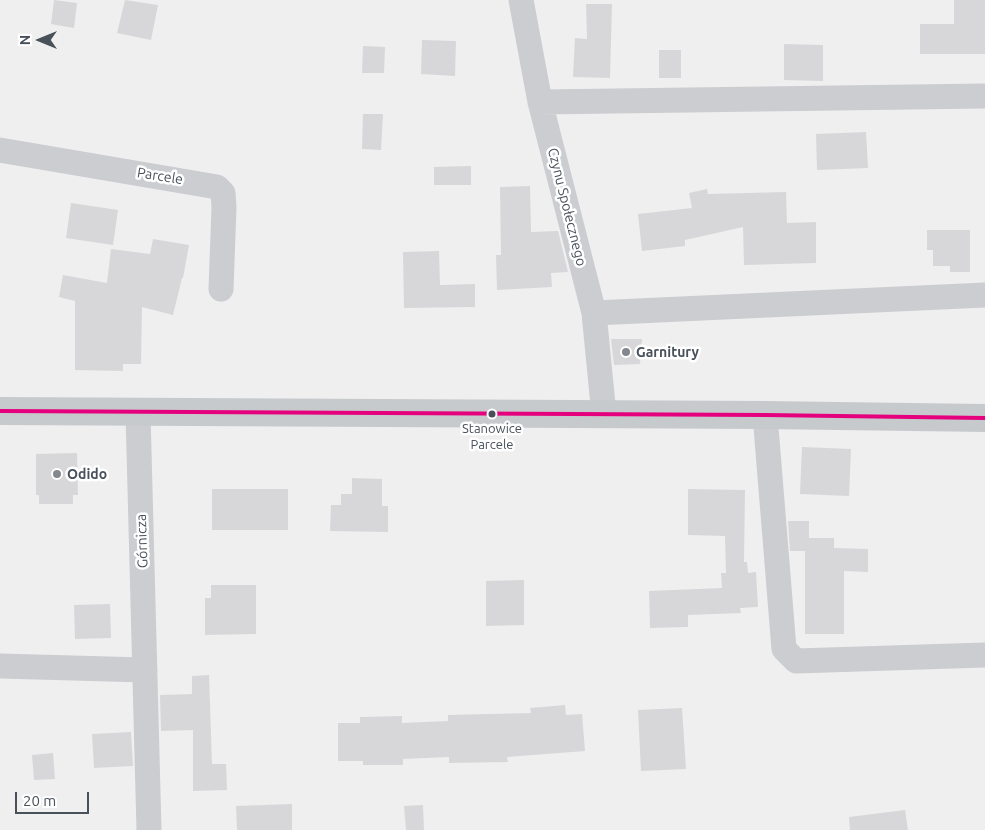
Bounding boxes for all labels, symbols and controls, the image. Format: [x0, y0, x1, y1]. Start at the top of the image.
north arrow [15, 15, 65, 65]
text: N [17, 35, 33, 45]
street label: Czynu Społecznego [544, 146, 590, 268]
street label: Parcele [136, 164, 184, 188]
place label: Garnitury [636, 344, 699, 360]
marker: Garnitury [620, 346, 632, 358]
marker: Stanowice Parcele [487, 409, 497, 419]
place label: Stanowice Parcele [462, 421, 522, 452]
place label: Odido [67, 466, 107, 482]
marker: Odido [51, 468, 63, 480]
street label: Górnicza [133, 514, 151, 568]
scale bar [18, 782, 91, 814]
text: 20 m [23, 792, 56, 809]

